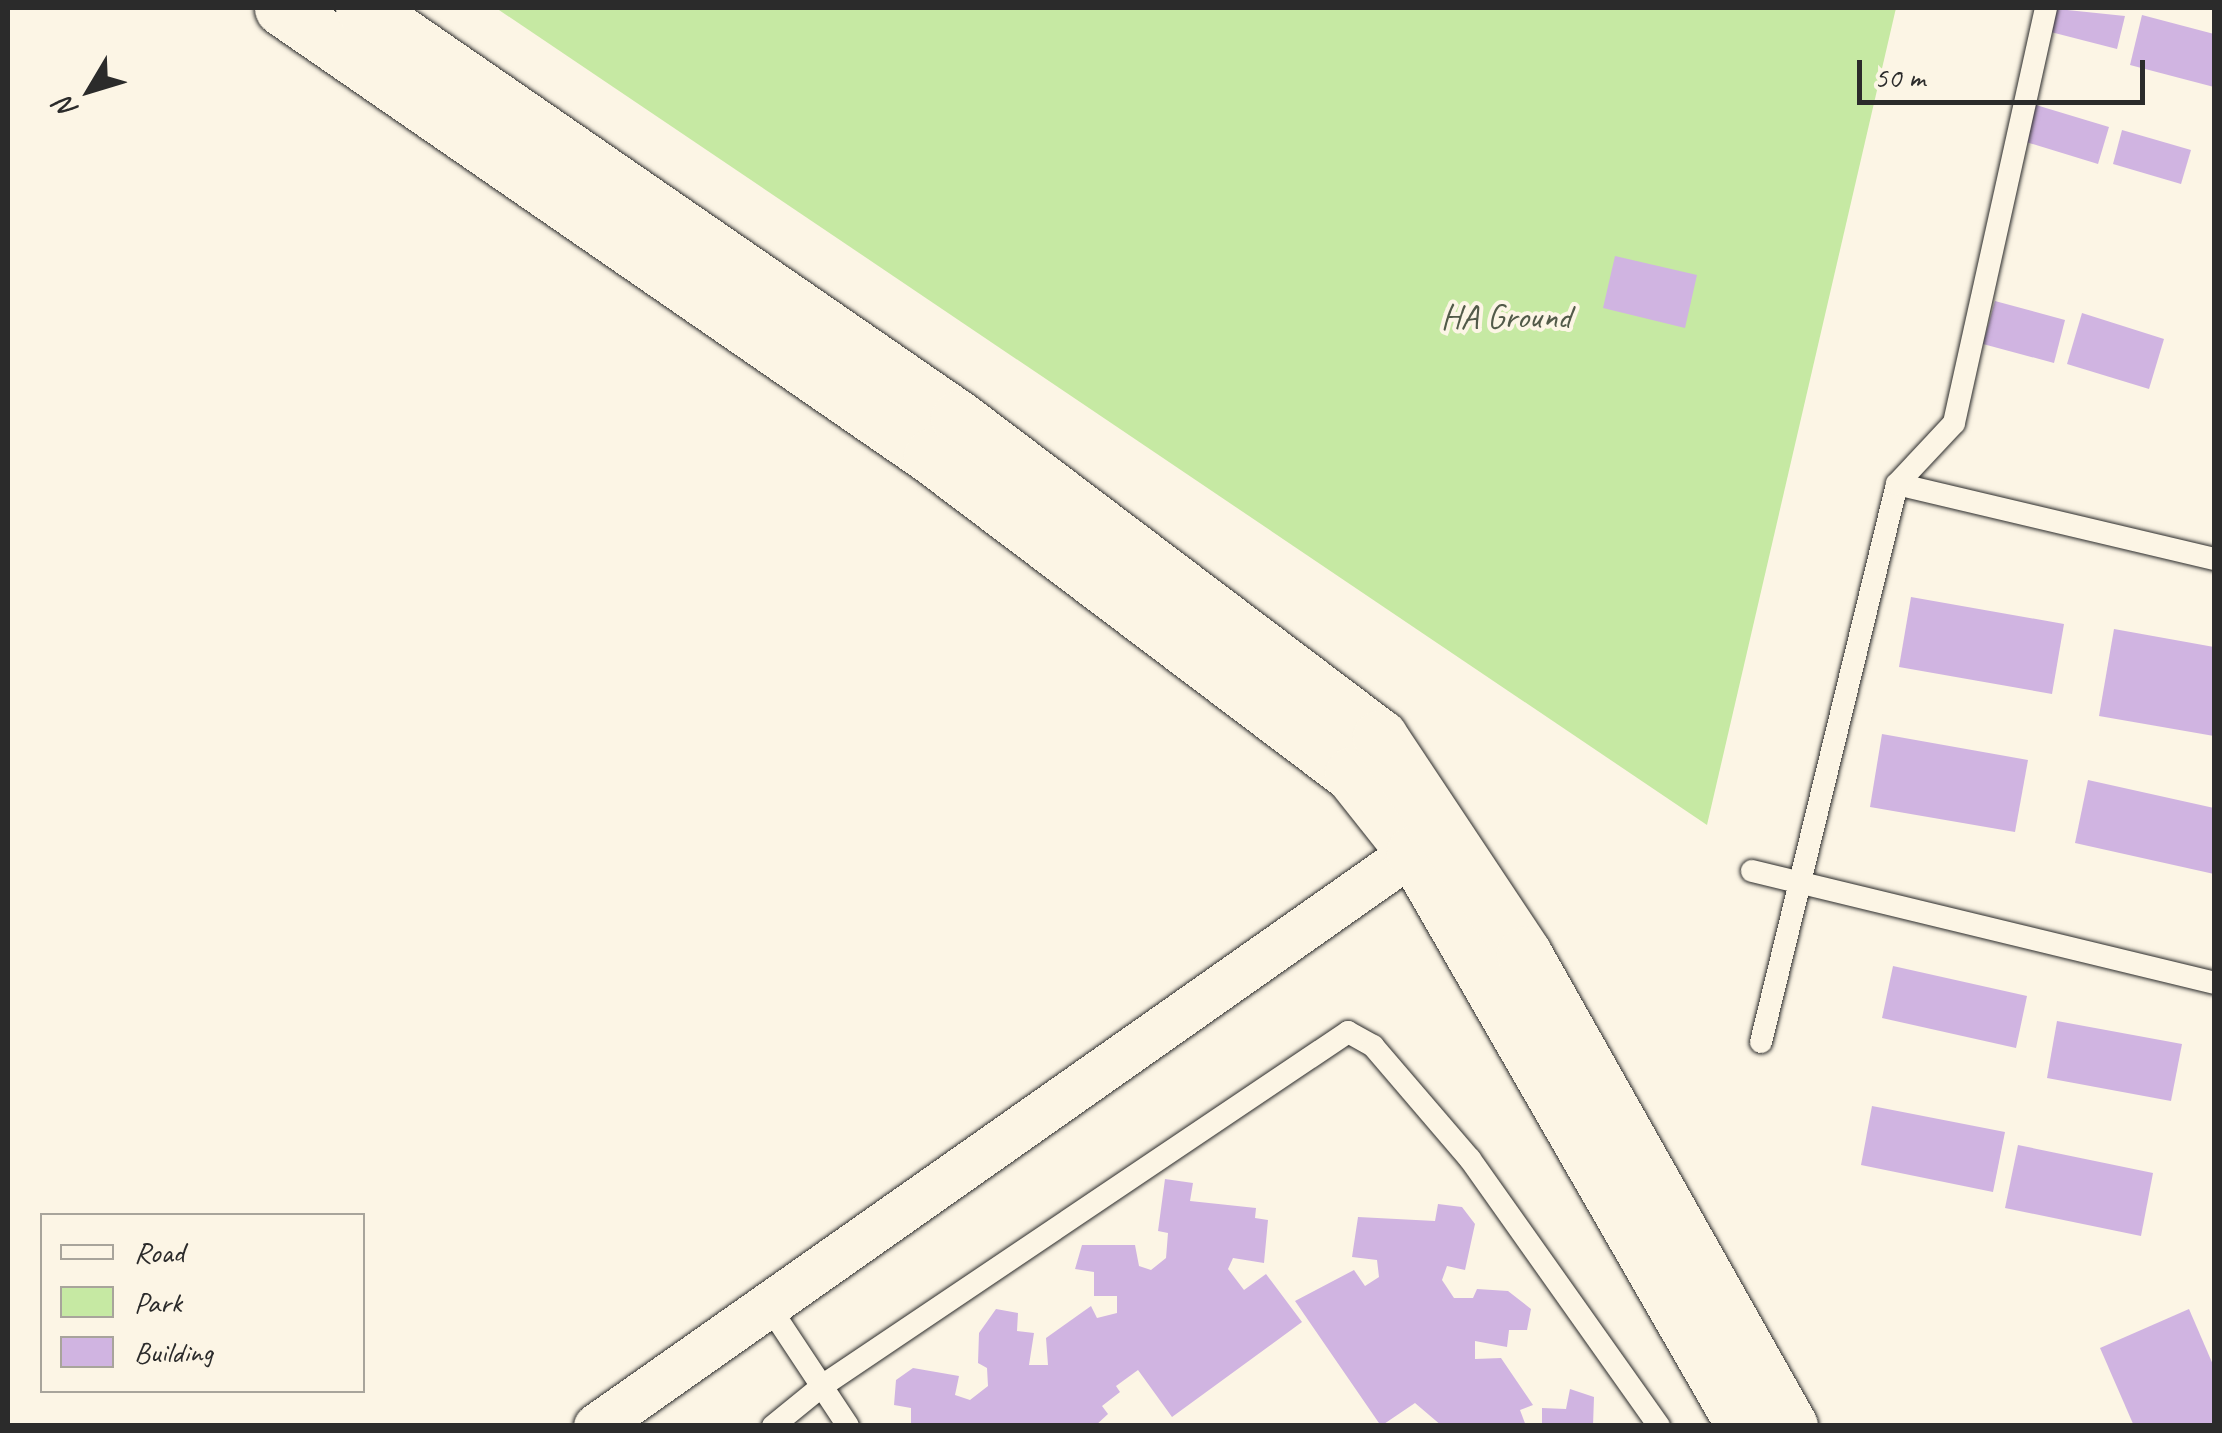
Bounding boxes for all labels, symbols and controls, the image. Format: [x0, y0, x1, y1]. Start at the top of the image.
north arrow [40, 40, 140, 140]
scale bar [1862, 40, 2150, 102]
text: 50 m [1874, 58, 1925, 96]
text: N [47, 91, 85, 126]
park label: HA Ground [1441, 296, 1571, 338]
legend [40, 1213, 365, 1393]
text: Road [134, 1233, 184, 1271]
text: Park [134, 1283, 182, 1321]
text: Building [134, 1333, 213, 1371]

